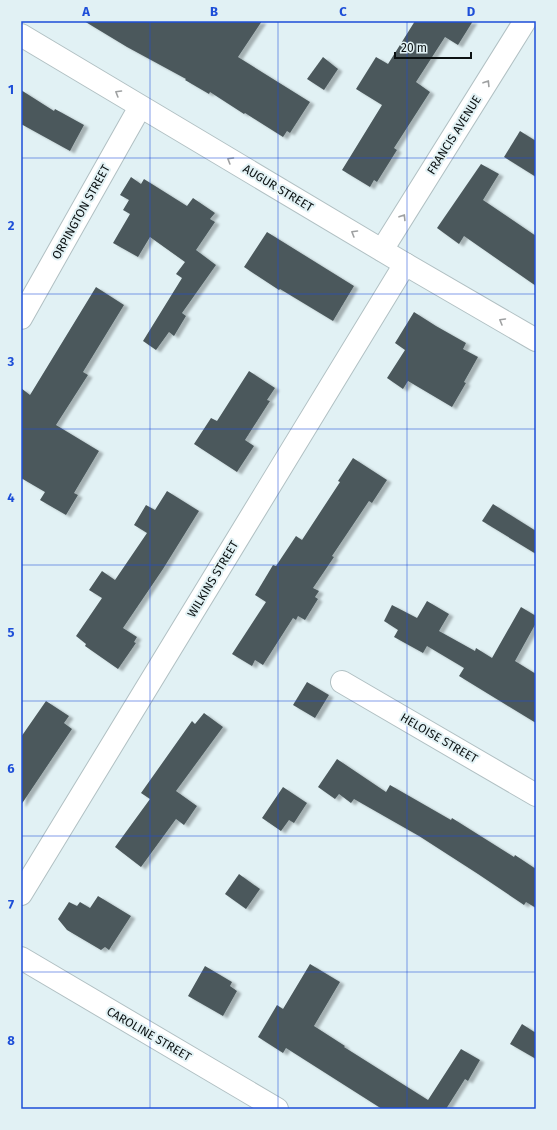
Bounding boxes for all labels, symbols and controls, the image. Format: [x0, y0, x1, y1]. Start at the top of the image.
text: A [81, 4, 90, 19]
text: B [210, 4, 218, 19]
text: C [339, 4, 347, 19]
text: D [467, 4, 476, 19]
scale bar [395, 34, 471, 60]
text: 20 m [401, 41, 427, 55]
one-way arrow [482, 80, 489, 87]
text: 1 [8, 82, 14, 97]
one-way arrow [115, 91, 122, 98]
street label: FRANCIS AVENUE [424, 93, 484, 177]
one-way arrow [227, 157, 234, 164]
street label: ORPINGTON STREET [49, 162, 113, 262]
street label: AUGUR STREET [240, 162, 316, 215]
one-way arrow [398, 214, 406, 221]
text: 2 [8, 218, 15, 233]
one-way arrow [351, 231, 358, 238]
one-way arrow [499, 318, 506, 325]
text: 3 [7, 354, 15, 369]
text: 4 [7, 490, 15, 505]
street label: WILKINS STREET [185, 538, 242, 620]
text: 5 [8, 625, 15, 640]
street label: HELOISE STREET [398, 710, 481, 766]
text: 6 [7, 761, 15, 776]
text: 7 [8, 897, 14, 912]
street label: CAROLINE STREET [104, 1004, 194, 1064]
text: 8 [7, 1033, 15, 1048]

